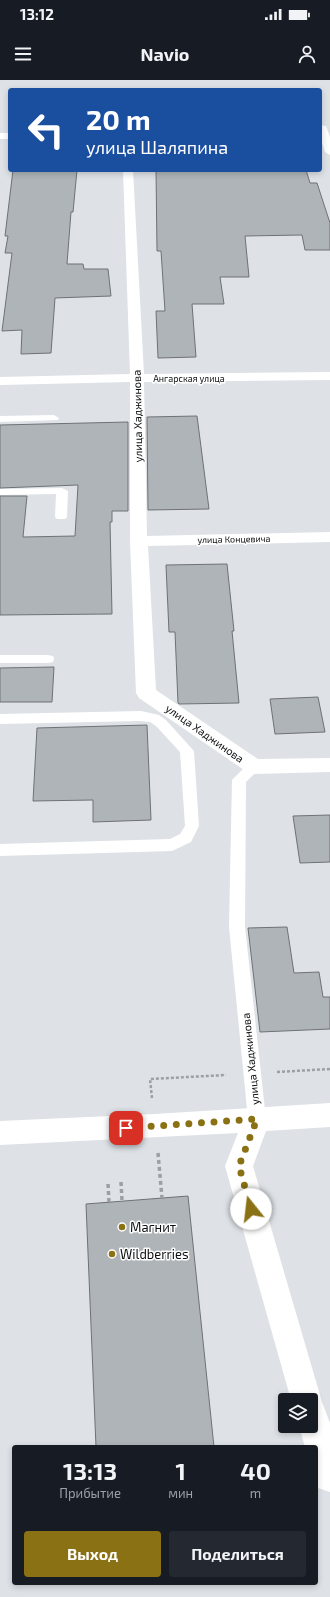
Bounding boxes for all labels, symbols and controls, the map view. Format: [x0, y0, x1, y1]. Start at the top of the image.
text: 13:12 [20, 5, 54, 23]
icon: menu [12, 43, 34, 65]
text: Navio [141, 43, 189, 65]
icon: person [296, 43, 318, 65]
text: 20 m [86, 102, 151, 136]
icon: left [20, 104, 72, 156]
text: улица Шаляпина [86, 136, 228, 158]
street label: улица Хаджинова [130, 370, 145, 462]
street label: Ангарская улица [153, 373, 225, 385]
street label: улица Концевича [197, 533, 271, 546]
street label: улица Хаджинова [163, 701, 247, 766]
street label: улица Хаджинова [239, 1012, 262, 1106]
pin [109, 1111, 143, 1145]
icon: arrive [115, 1117, 137, 1139]
position arrow [230, 1188, 272, 1230]
place label: Магнит [130, 1219, 177, 1235]
marker: Магнит [117, 1222, 127, 1232]
place label: Wildberries [120, 1246, 188, 1262]
marker: Wildberries [107, 1249, 117, 1259]
map controls [278, 1393, 318, 1433]
button: layers [278, 1393, 318, 1433]
text: 13:13 [63, 1456, 117, 1485]
text: 1 [175, 1456, 186, 1485]
text: 40 [240, 1456, 271, 1485]
text: Прибытие [59, 1485, 121, 1501]
text: мин [168, 1485, 193, 1501]
text: m [250, 1485, 261, 1501]
button: Выход [24, 1531, 161, 1577]
button: Поделиться [169, 1531, 306, 1577]

